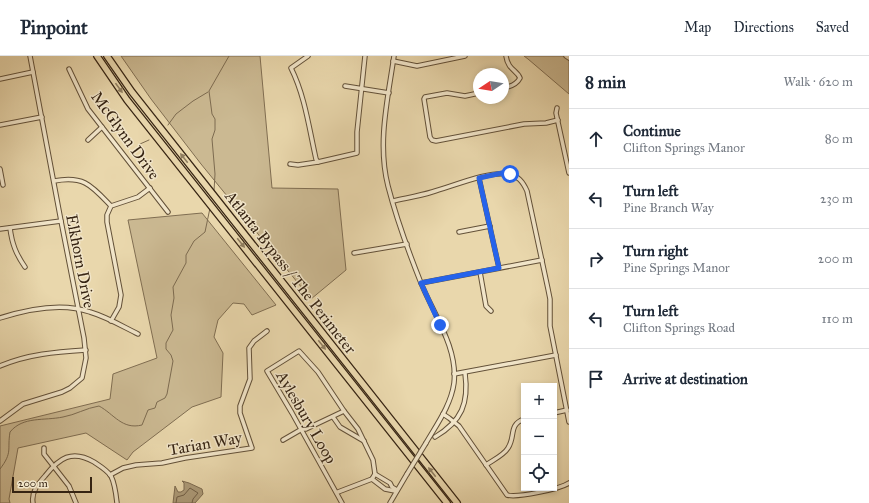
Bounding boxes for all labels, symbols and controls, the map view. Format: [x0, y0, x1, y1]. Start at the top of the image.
text: Pinpoint [20, 16, 88, 39]
text: Map [684, 19, 711, 36]
text: Directions [733, 19, 794, 36]
text: Saved [816, 19, 849, 36]
north arrow [473, 68, 509, 104]
text: 8 min [585, 72, 626, 93]
text: Walk · 620 m [783, 74, 853, 90]
one-way arrow [115, 83, 123, 94]
street label: McGlynn Drive [87, 88, 164, 183]
text: Continue [623, 122, 681, 140]
icon: ahead [585, 128, 607, 150]
text: 80 m [825, 131, 853, 147]
text: Clifton Springs Manor [623, 140, 745, 156]
one-way arrow [180, 153, 189, 164]
route start [501, 165, 519, 183]
text: Turn left [623, 182, 679, 200]
street label: Atlanta Bypass / The Perimeter [220, 186, 360, 358]
icon: left [585, 188, 607, 210]
text: 230 m [820, 191, 853, 207]
text: Pine Branch Way [623, 200, 714, 216]
street label: Elkhorn Drive [62, 213, 99, 310]
one-way arrow [237, 238, 246, 249]
text: Turn right [623, 242, 688, 260]
icon: right [585, 248, 607, 270]
text: 200 m [818, 251, 853, 267]
text: Pine Springs Manor [623, 260, 730, 276]
text: Turn left [623, 302, 679, 320]
icon: left [585, 308, 607, 330]
text: 110 m [821, 311, 853, 327]
route end [431, 316, 449, 334]
text: Clifton Springs Road [623, 320, 735, 336]
one-way arrow [318, 340, 326, 351]
street label: Aylesbury Loop [272, 367, 341, 467]
icon: arrive [585, 368, 607, 390]
text: Arrive at destination [623, 370, 748, 388]
map controls [521, 383, 557, 491]
button: + [521, 383, 557, 419]
button: − [521, 419, 557, 455]
street label: Tarian Way [167, 428, 244, 459]
button: locate [521, 455, 557, 491]
one-way arrow [428, 467, 437, 478]
scale bar [12, 475, 92, 494]
text: 200 m [18, 477, 48, 490]

